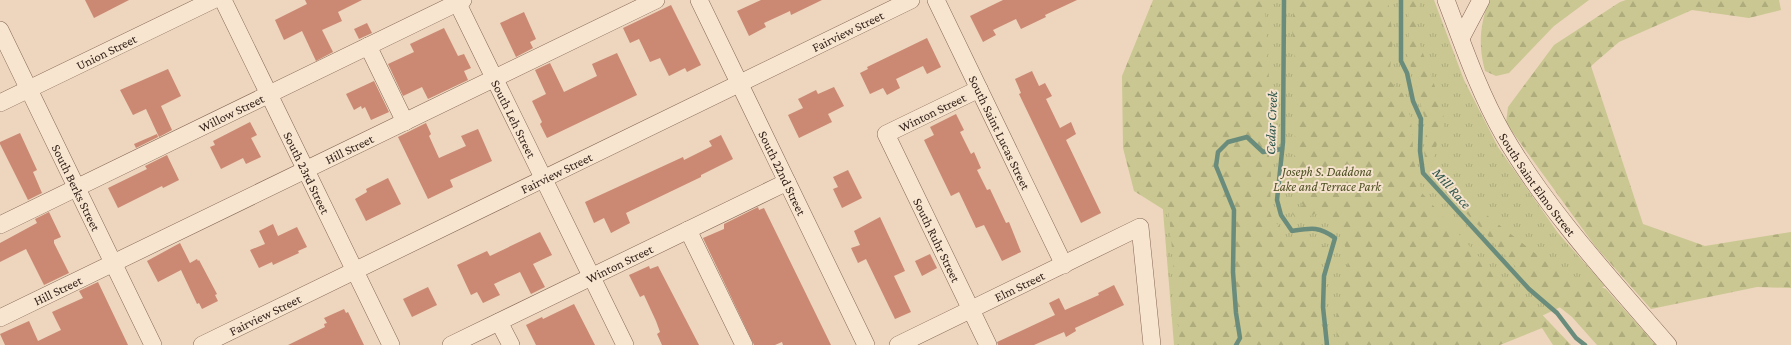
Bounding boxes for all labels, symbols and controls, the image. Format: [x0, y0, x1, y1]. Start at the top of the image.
street label: Fairview Street [810, 7, 887, 55]
street label: Union Street [74, 31, 140, 73]
street label: South Saint Lucas Street [965, 73, 1034, 193]
street label: South Leh Street [488, 77, 539, 161]
street label: Winton Street [896, 89, 969, 135]
water label: Cedar Creek [1262, 90, 1280, 155]
street label: Willow Street [196, 91, 267, 135]
street label: South 22nd Street [755, 128, 809, 218]
street label: South 23rd Street [280, 129, 333, 217]
street label: South Saint Elmo Street [1496, 130, 1579, 240]
street label: Hill Street [323, 131, 377, 167]
street label: South Berks Street [49, 142, 104, 234]
street label: Fairview Street [518, 149, 595, 197]
park label: Joseph S. Daddona Lake and Terrace Park [1273, 164, 1382, 194]
water label: Mill Race [1429, 164, 1475, 212]
street label: South Ruhr Street [910, 196, 964, 285]
street label: Winton Street [583, 241, 656, 286]
street label: Elm Street [992, 267, 1048, 305]
street label: Hill Street [31, 272, 85, 309]
street label: Fairview Street [227, 291, 304, 339]

